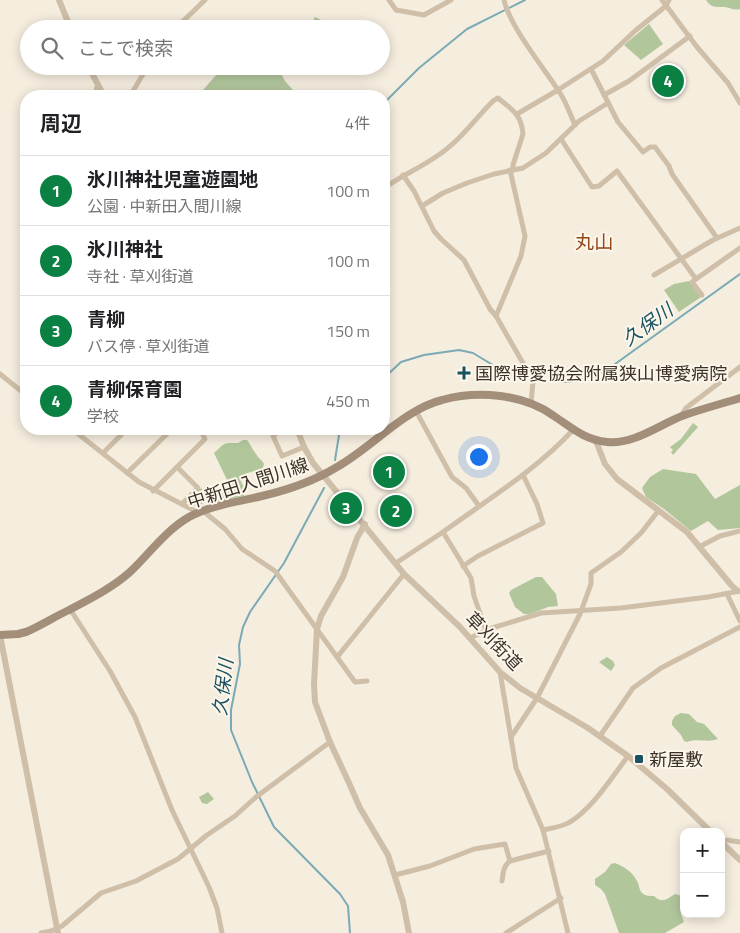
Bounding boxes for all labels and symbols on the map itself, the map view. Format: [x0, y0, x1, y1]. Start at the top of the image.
pin: 4 [652, 62, 684, 100]
district label: 丸山 [575, 227, 613, 256]
water label: 久保川 [615, 294, 680, 352]
place label: 国際博愛協会附属狭山博愛病院 [475, 360, 727, 387]
marker: 国際博愛協会附属狭山博愛病院 [457, 366, 471, 380]
your location [466, 444, 492, 470]
street label: 中新田入間川線 [184, 451, 312, 515]
pin: 1 [373, 453, 405, 491]
pin: 3 [330, 489, 362, 527]
pin: 2 [380, 492, 412, 530]
street label: 草刈街道 [459, 606, 529, 676]
water label: 久保川 [204, 655, 240, 717]
place label: 新屋敷 [649, 746, 703, 773]
marker: 新屋敷 [633, 753, 645, 765]

